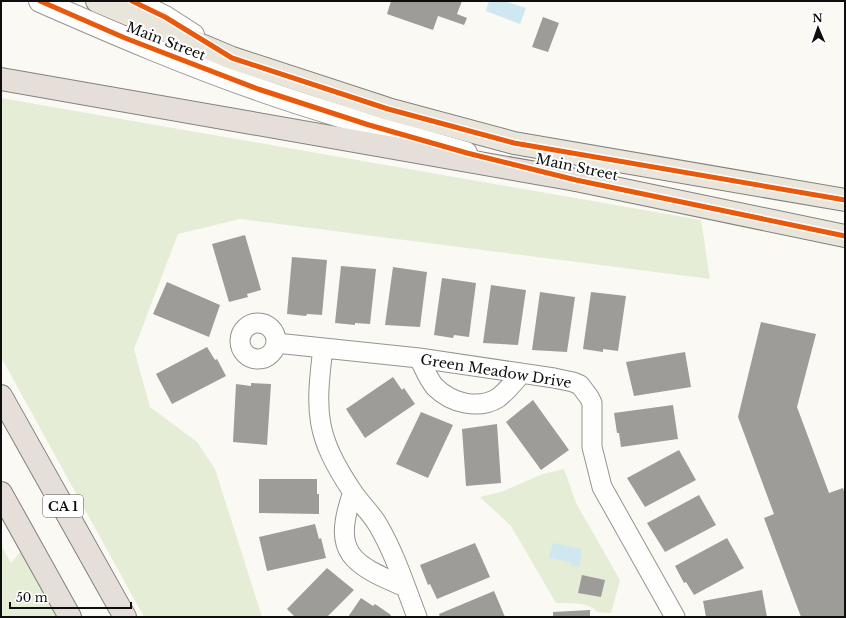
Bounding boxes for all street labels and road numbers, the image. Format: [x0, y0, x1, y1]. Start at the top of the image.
street label: Main Street [124, 18, 209, 65]
street label: Main Street [534, 150, 620, 185]
street label: Green Meadow Drive [419, 350, 573, 392]
road number: CA 1 [43, 495, 83, 517]

